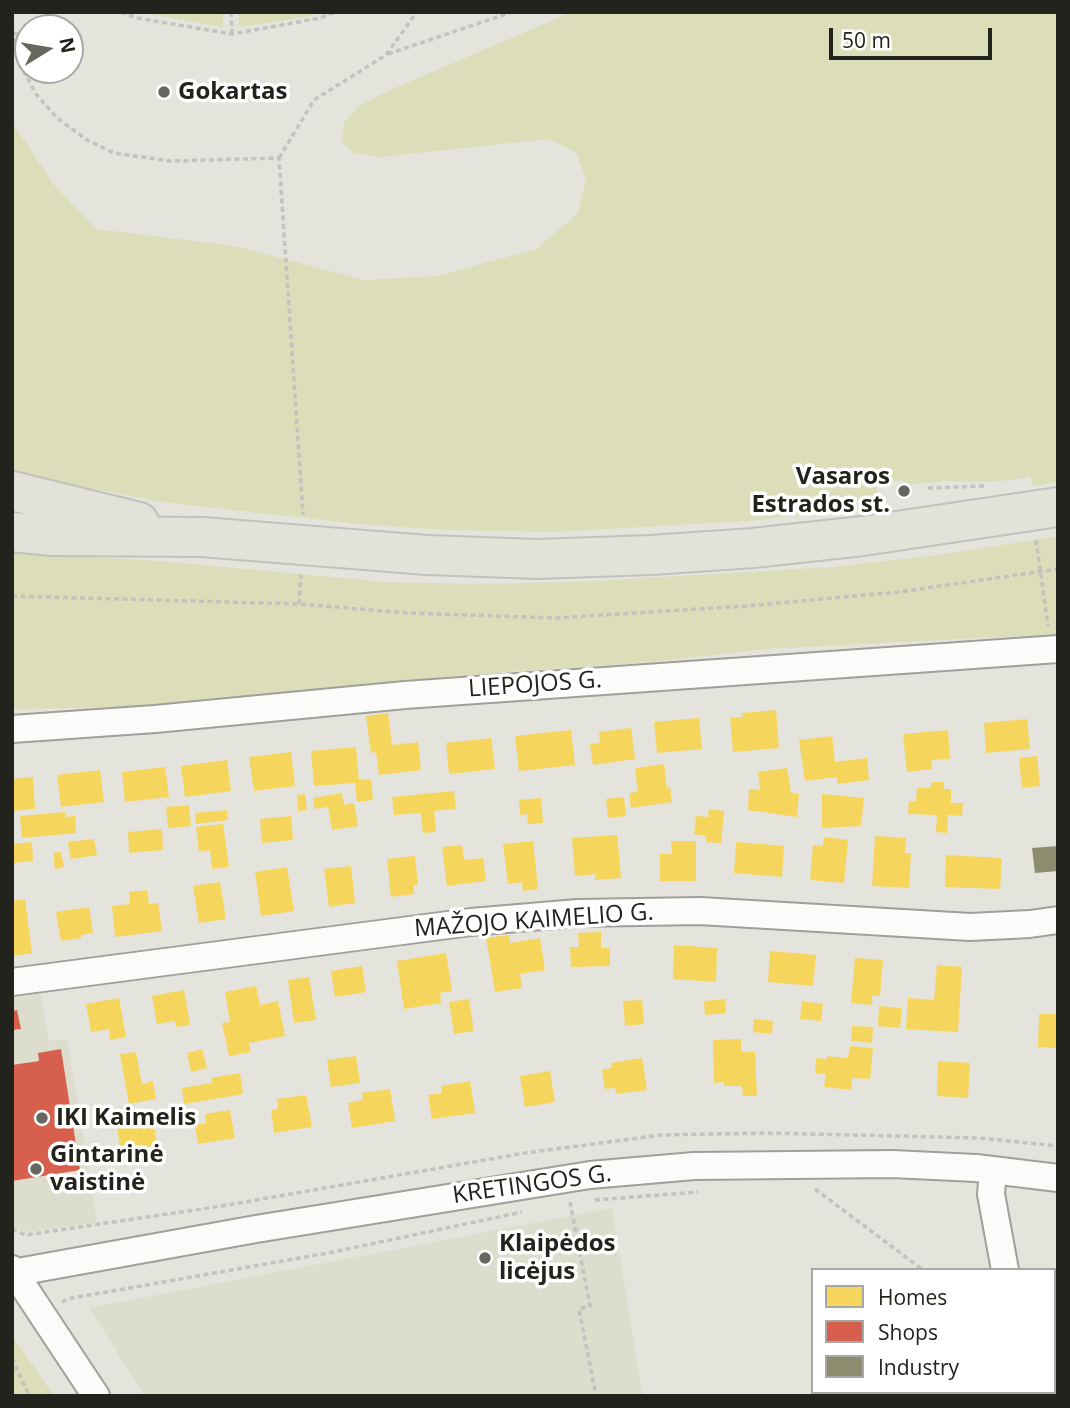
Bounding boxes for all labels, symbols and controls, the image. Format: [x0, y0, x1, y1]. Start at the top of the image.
north arrow [14, 14, 84, 84]
scale bar [832, 14, 995, 58]
text: 50 m [842, 26, 891, 54]
text: N [53, 35, 82, 55]
place label: Gokartas [178, 78, 287, 106]
marker: Gokartas [156, 84, 172, 100]
place label: Vasaros Estrados st. [751, 463, 890, 519]
marker: Vasaros Estrados st. [896, 483, 912, 499]
street label: LIEPOJOS G. [467, 666, 603, 704]
street label: MAŽOJO KAIMELIO G. [413, 898, 655, 944]
place label: IKI Kaimelis [56, 1104, 196, 1132]
marker: IKI Kaimelis [34, 1110, 50, 1126]
place label: Gintarinė vaistinė [50, 1141, 164, 1197]
street label: KRETINGOS G. [451, 1160, 613, 1210]
marker: Gintarinė vaistinė [28, 1161, 44, 1177]
place label: Klaipėdos licėjus [499, 1230, 615, 1286]
marker: Klaipėdos licėjus [477, 1250, 493, 1266]
legend [811, 1268, 1056, 1394]
text: Homes [878, 1283, 947, 1311]
text: Shops [878, 1318, 938, 1346]
text: Industry [878, 1353, 959, 1381]

